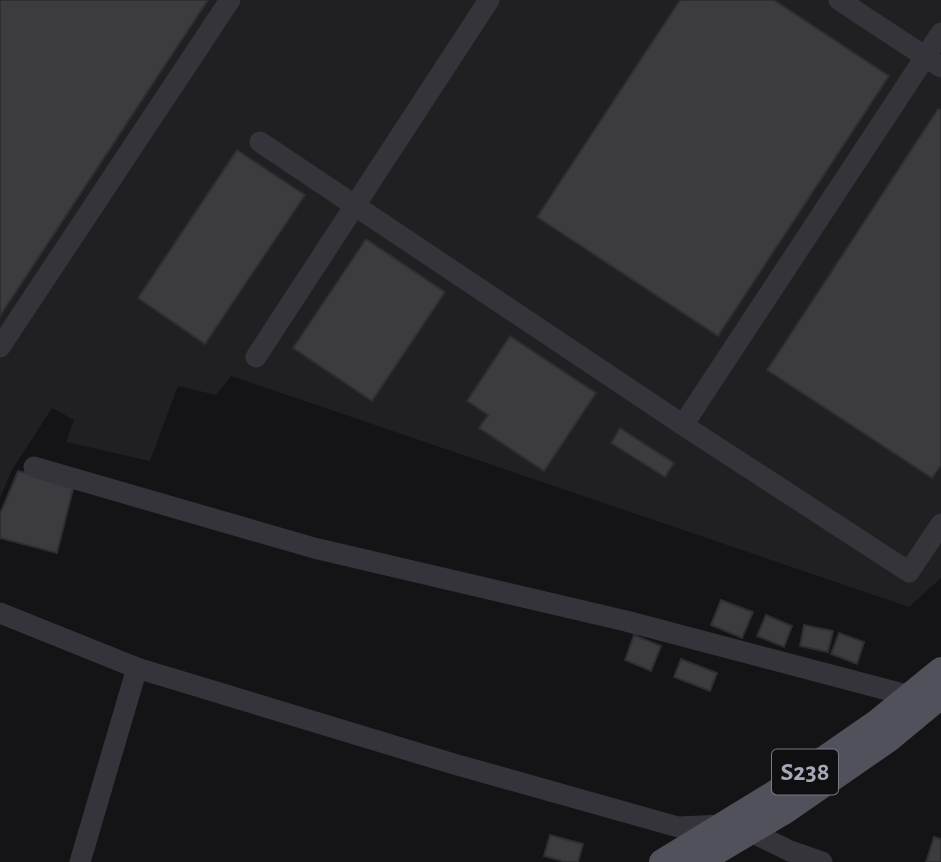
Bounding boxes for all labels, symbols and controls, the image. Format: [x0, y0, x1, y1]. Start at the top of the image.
road number: S238 [772, 750, 838, 794]

